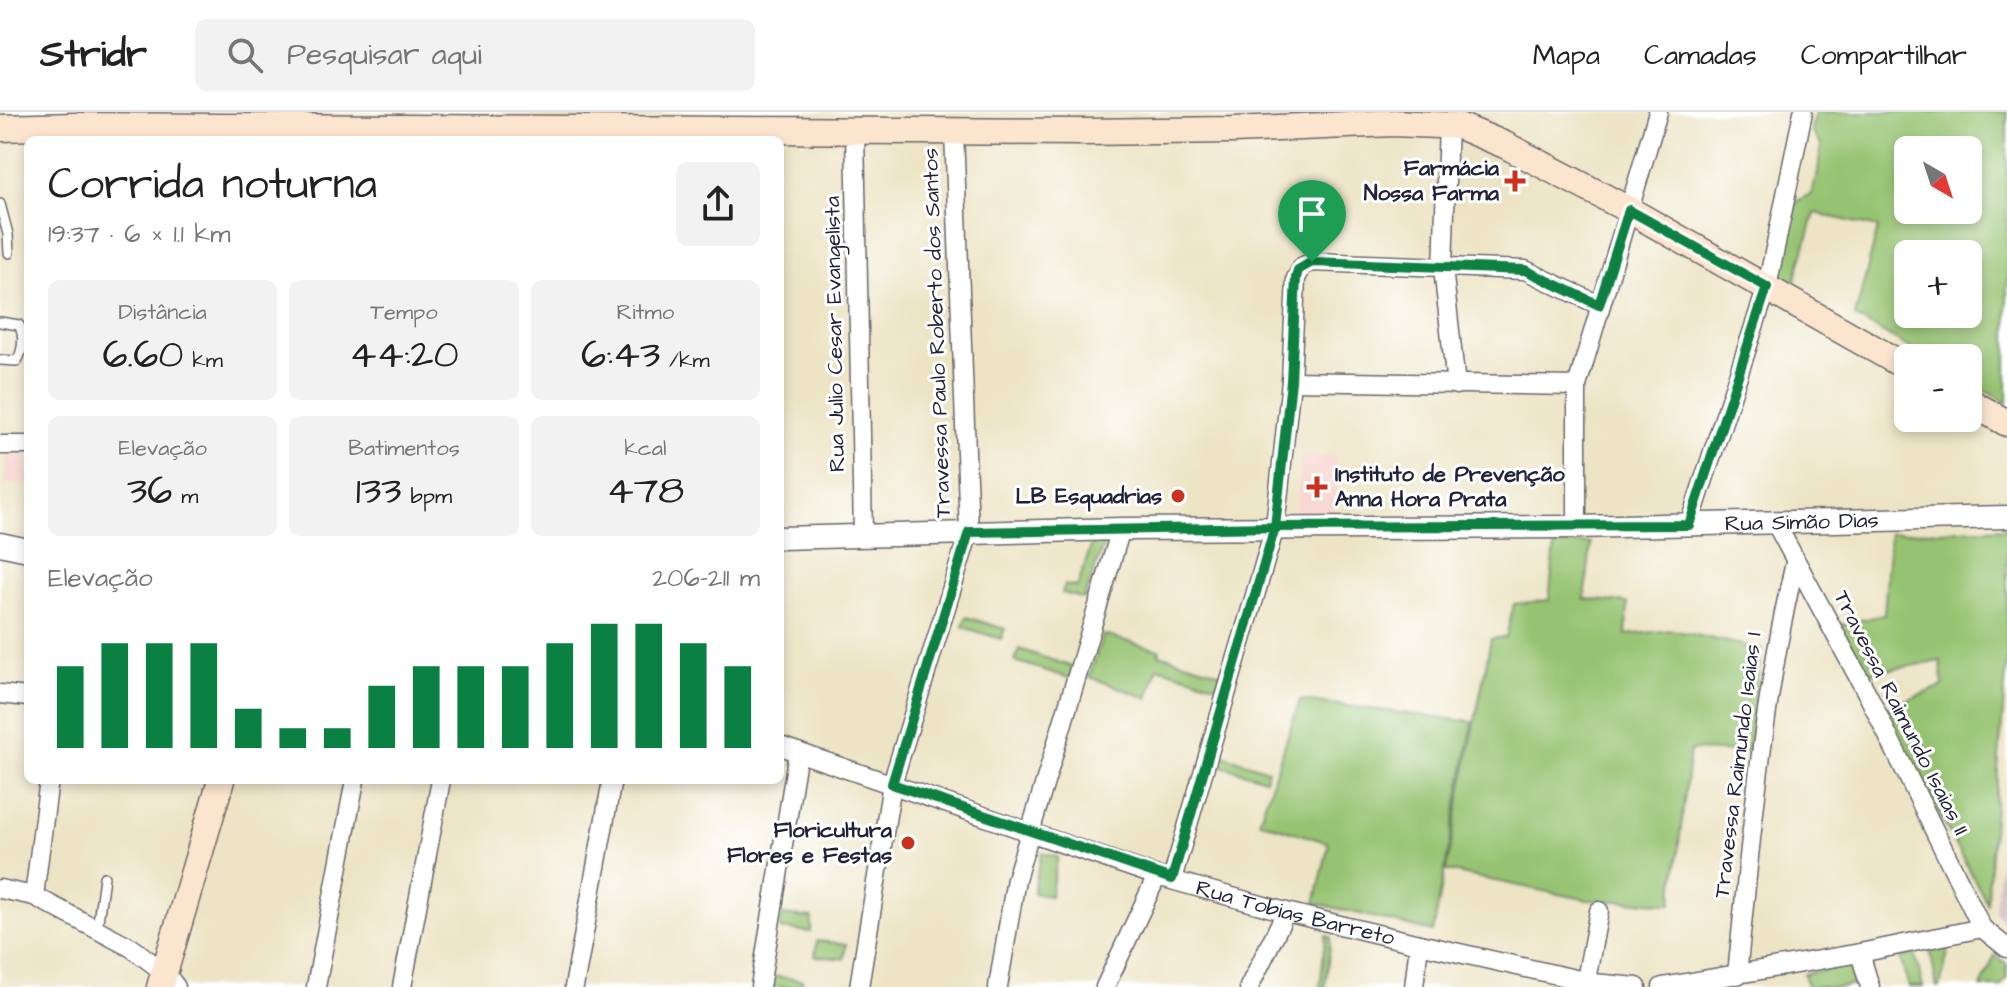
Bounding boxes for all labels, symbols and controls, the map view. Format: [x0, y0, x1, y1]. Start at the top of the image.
search box [195, 19, 755, 91]
text: Stridr [40, 29, 147, 81]
icon: search [223, 33, 267, 77]
text: Pesquisar aqui [287, 34, 482, 76]
text: Mapa [1533, 36, 1600, 75]
text: Camadas [1644, 36, 1757, 75]
text: Compartilhar [1801, 36, 1967, 75]
north arrow [1894, 136, 1982, 224]
map controls [1894, 136, 1982, 432]
street label: Travessa Paulo Roberto dos Santos [915, 147, 959, 519]
place label: Farmácia Nossa Farma [1364, 153, 1500, 209]
text: Corrida noturna [48, 155, 377, 216]
button: share [676, 162, 760, 246]
marker: Farmácia Nossa Farma [1506, 172, 1524, 190]
pin [1278, 180, 1346, 262]
icon: arrive [1290, 192, 1334, 236]
street label: Rua Julio Cesar Evangelista [817, 196, 854, 472]
text: 19:37 · 6 × 1.1 km [48, 216, 230, 252]
button: + [1894, 240, 1982, 328]
text: Distância [119, 297, 207, 328]
text: Tempo [370, 297, 438, 328]
text: Ritmo [617, 297, 674, 328]
text: 6.60 [102, 328, 183, 383]
text: 44:20 [349, 328, 459, 383]
text: 6:43 [581, 328, 660, 383]
button: − [1894, 344, 1982, 432]
text: km [183, 345, 223, 376]
text: /km [660, 345, 710, 376]
text: Elevação [118, 433, 207, 464]
text: Batimentos [348, 433, 460, 464]
text: kcal [624, 433, 666, 464]
place label: Instituto de Prevenção Anna Hora Prata [1335, 459, 1565, 515]
text: 36 [127, 464, 172, 519]
text: 133 [356, 464, 402, 519]
text: 478 [606, 464, 684, 519]
marker: Instituto de Prevenção Anna Hora Prata [1306, 476, 1328, 498]
text: m [172, 481, 198, 512]
text: bpm [402, 481, 452, 512]
place label: LB Esquadrias [1016, 481, 1162, 512]
marker: LB Esquadrias [1169, 487, 1187, 505]
street label: Rua Simão Dias [1725, 504, 1879, 539]
text: Elevação [48, 560, 153, 596]
text: 206–211 m [652, 560, 760, 596]
street label: Travessa Raimundo Isaias II [1826, 585, 1976, 841]
street label: Travessa Raimundo Isaias I [1706, 630, 1770, 900]
place label: Floricultura Flores e Festas [727, 815, 893, 871]
marker: Floricultura Flores e Festas [899, 834, 917, 852]
street label: Rua Tobias Barreto [1193, 872, 1398, 953]

